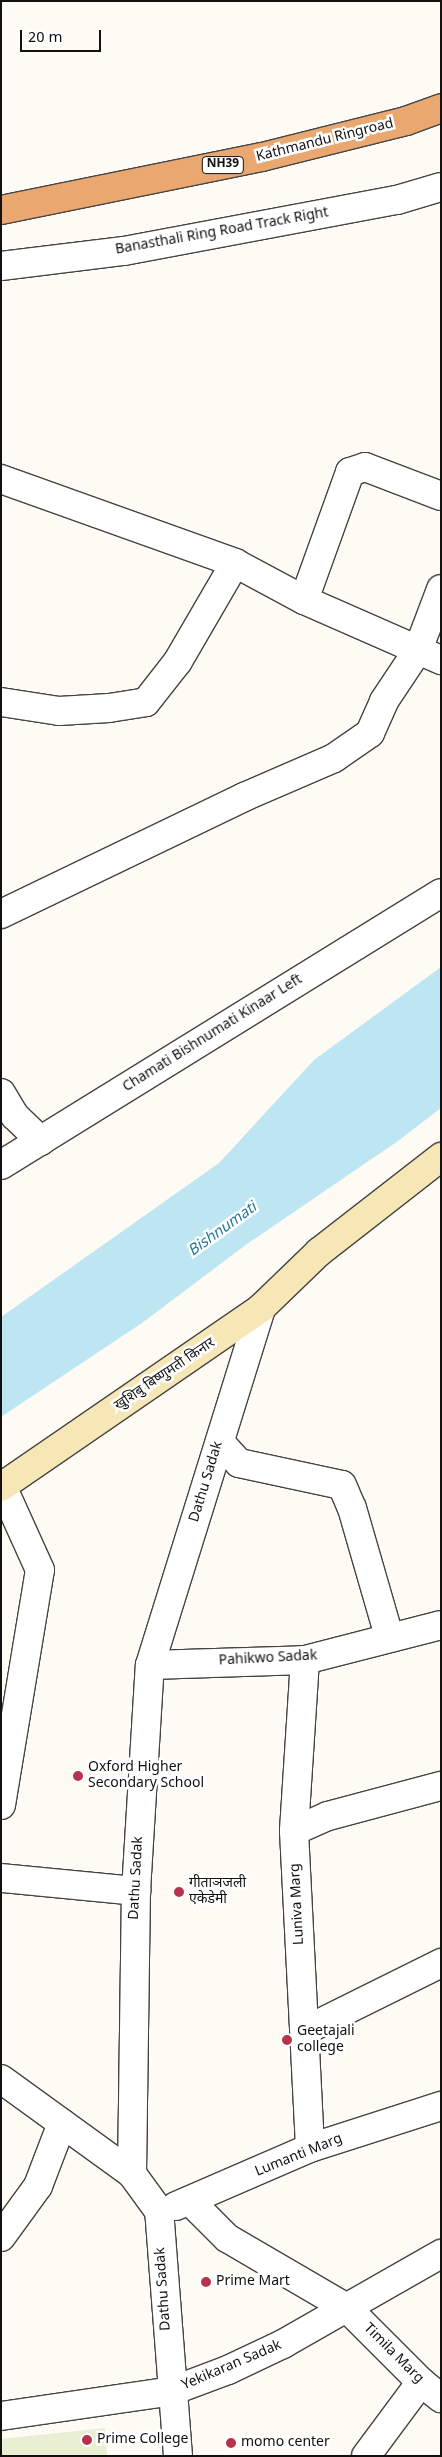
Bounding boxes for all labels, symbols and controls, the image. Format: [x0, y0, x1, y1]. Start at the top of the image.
scale bar [22, 20, 104, 52]
text: 20 m [28, 29, 62, 48]
street label: Kathmandu Ringroad [255, 116, 395, 166]
road number: NH39 [202, 156, 244, 174]
street label: Banasthali Ring Road Track Right [114, 205, 330, 259]
street label: Chamati Bishnumati Kinaar Left [120, 972, 306, 1096]
water label: Bishnumati [185, 1199, 261, 1261]
street label: खुशिबु बिष्णुमती किनार [112, 1335, 218, 1415]
street label: Dathu Sadak [187, 1440, 227, 1524]
street label: Pahikwo Sadak [218, 1648, 318, 1670]
place label: Oxford Higher Secondary School [88, 1760, 204, 1792]
marker: Oxford Higher Secondary School [72, 1770, 84, 1782]
street label: Dathu Sadak [126, 1836, 148, 1920]
street label: Luniva Marg [287, 1863, 309, 1945]
place label: गीताञ‍्जली एकेडेमी [189, 1876, 246, 1908]
marker: गीताञ‍्जली एकेडेमी [173, 1886, 185, 1898]
place label: Geetajali college [297, 2024, 355, 2056]
marker: Geetajali college [281, 2034, 293, 2046]
street label: Lumanti Marg [253, 2131, 345, 2181]
street label: Dathu Sadak [153, 2247, 175, 2331]
place label: Prime Mart [216, 2274, 290, 2290]
marker: Prime Mart [200, 2276, 212, 2288]
street label: Timila Marg [359, 2320, 427, 2388]
street label: Yekikaran Sadak [180, 2337, 284, 2395]
place label: Prime College [97, 2432, 188, 2448]
marker: Prime College [81, 2434, 93, 2446]
place label: momo center [241, 2435, 330, 2451]
marker: momo center [225, 2437, 237, 2449]

